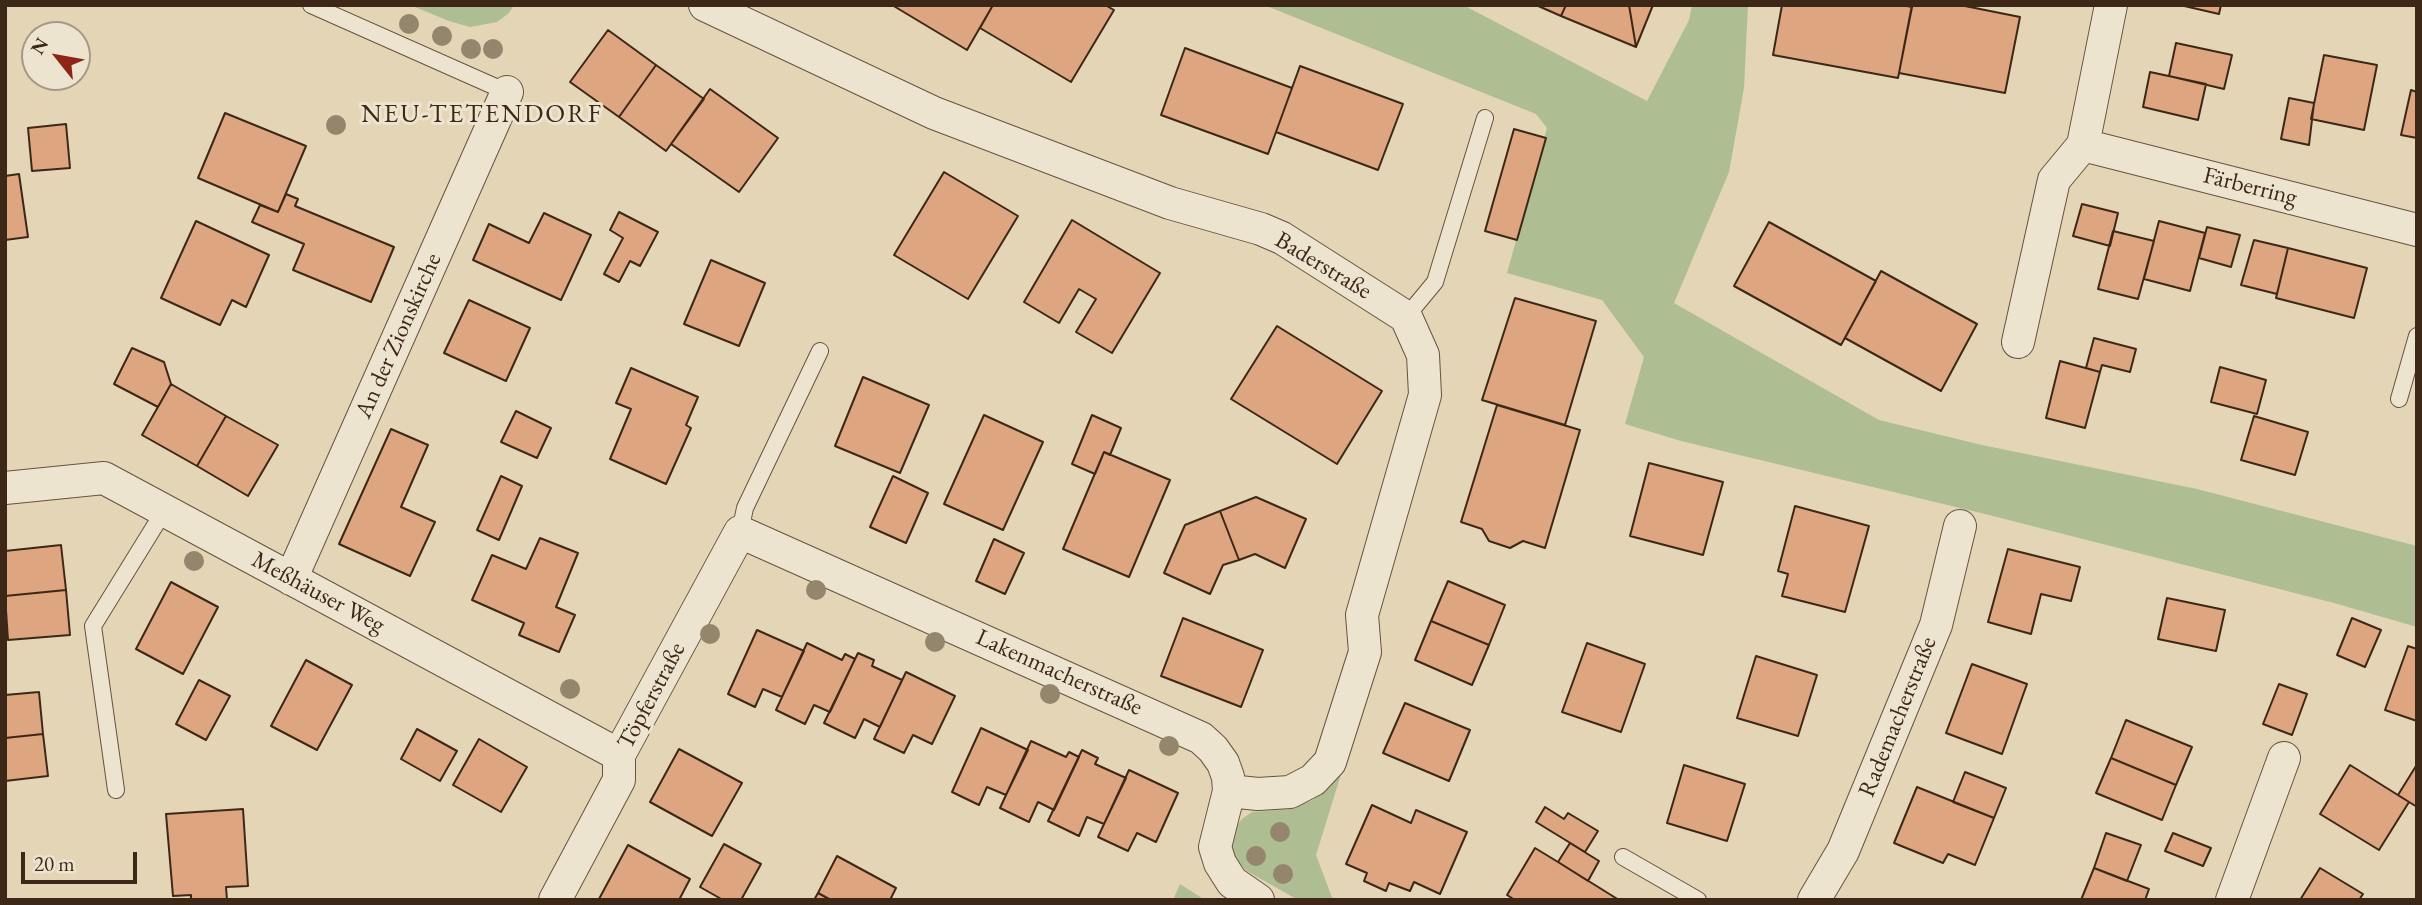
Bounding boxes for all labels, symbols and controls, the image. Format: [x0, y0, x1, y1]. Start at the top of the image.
north arrow [21, 21, 91, 91]
text: N [25, 33, 54, 59]
district label: NEU-TETENDORF [363, 99, 601, 131]
street label: Färberring [2200, 161, 2300, 213]
street label: Baderstraße [1270, 226, 1376, 306]
street label: An der Zionskirche [350, 249, 448, 423]
street label: Meßhäuser Weg [247, 546, 389, 640]
street label: Lakenmacherstraße [971, 623, 1147, 723]
street label: Rademacherstraße [1853, 633, 1943, 801]
street label: Töpferstraße [612, 638, 692, 754]
scale bar [24, 838, 140, 882]
text: 20 m [34, 850, 75, 877]

